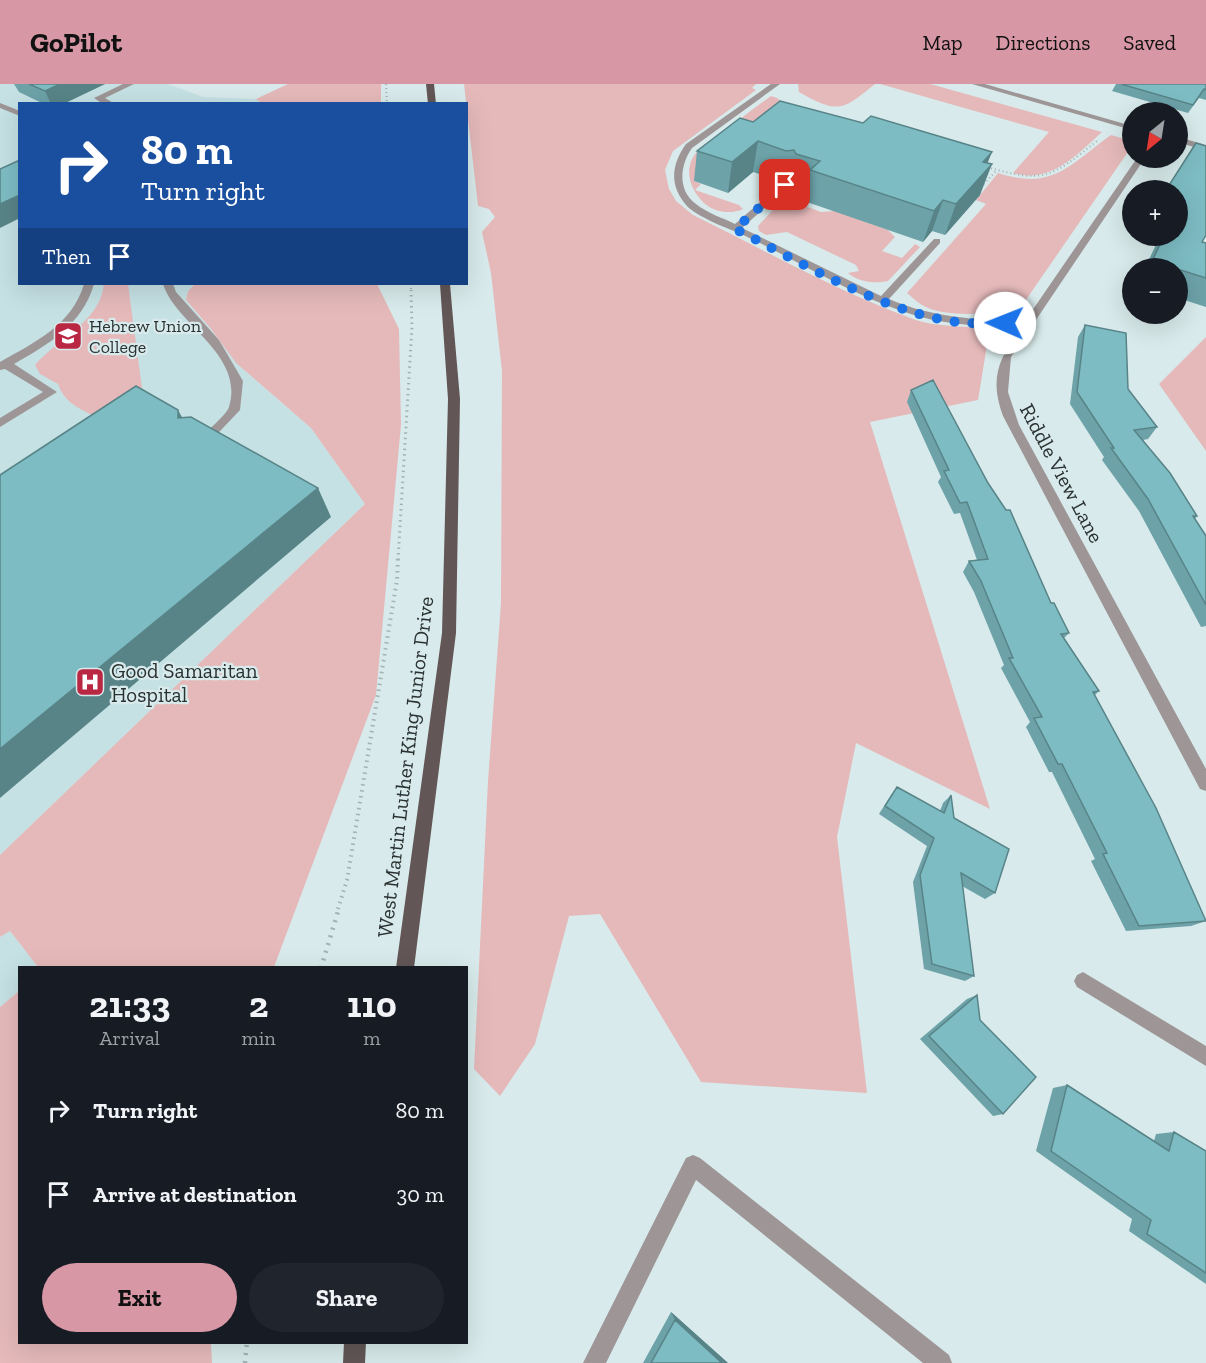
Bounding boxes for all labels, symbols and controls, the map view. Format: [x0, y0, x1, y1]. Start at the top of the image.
text: GoPilot [30, 26, 122, 59]
text: Map [923, 30, 963, 55]
text: Directions [996, 30, 1090, 55]
text: Saved [1123, 30, 1176, 55]
north arrow [1122, 102, 1188, 168]
map controls [1122, 102, 1188, 324]
text: 80 m [141, 124, 232, 175]
icon: right [42, 126, 120, 204]
pin [759, 159, 810, 210]
icon: arrive [768, 168, 801, 201]
text: Turn right [141, 175, 265, 207]
button: + [1122, 180, 1188, 246]
icon: arrive [103, 240, 136, 273]
text: Then [42, 243, 91, 270]
button: − [1122, 258, 1188, 324]
position arrow [973, 291, 1037, 355]
place label: Hebrew Union College [89, 315, 202, 358]
school or university icon: Hebrew Union College [52, 320, 84, 352]
street label: Riddle View Lane [1015, 399, 1109, 547]
street label: West Martin Luther King Junior Drive [372, 595, 438, 939]
place label: Good Samaritan Hospital [111, 658, 258, 707]
hospital icon: Good Samaritan Hospital [74, 666, 106, 698]
text: 21:33 [89, 983, 170, 1026]
text: 2 [249, 983, 268, 1026]
text: 110 [347, 983, 397, 1026]
text: Arrival [100, 1026, 160, 1050]
text: min [242, 1026, 276, 1050]
text: m [363, 1026, 381, 1050]
icon: right [42, 1094, 75, 1127]
text: Turn right [93, 1097, 197, 1124]
text: 80 m [396, 1097, 444, 1124]
icon: arrive [42, 1178, 75, 1211]
text: Arrive at destination [93, 1181, 296, 1208]
text: 30 m [397, 1181, 444, 1208]
button: Exit [42, 1263, 237, 1332]
button: Share [249, 1263, 444, 1332]

